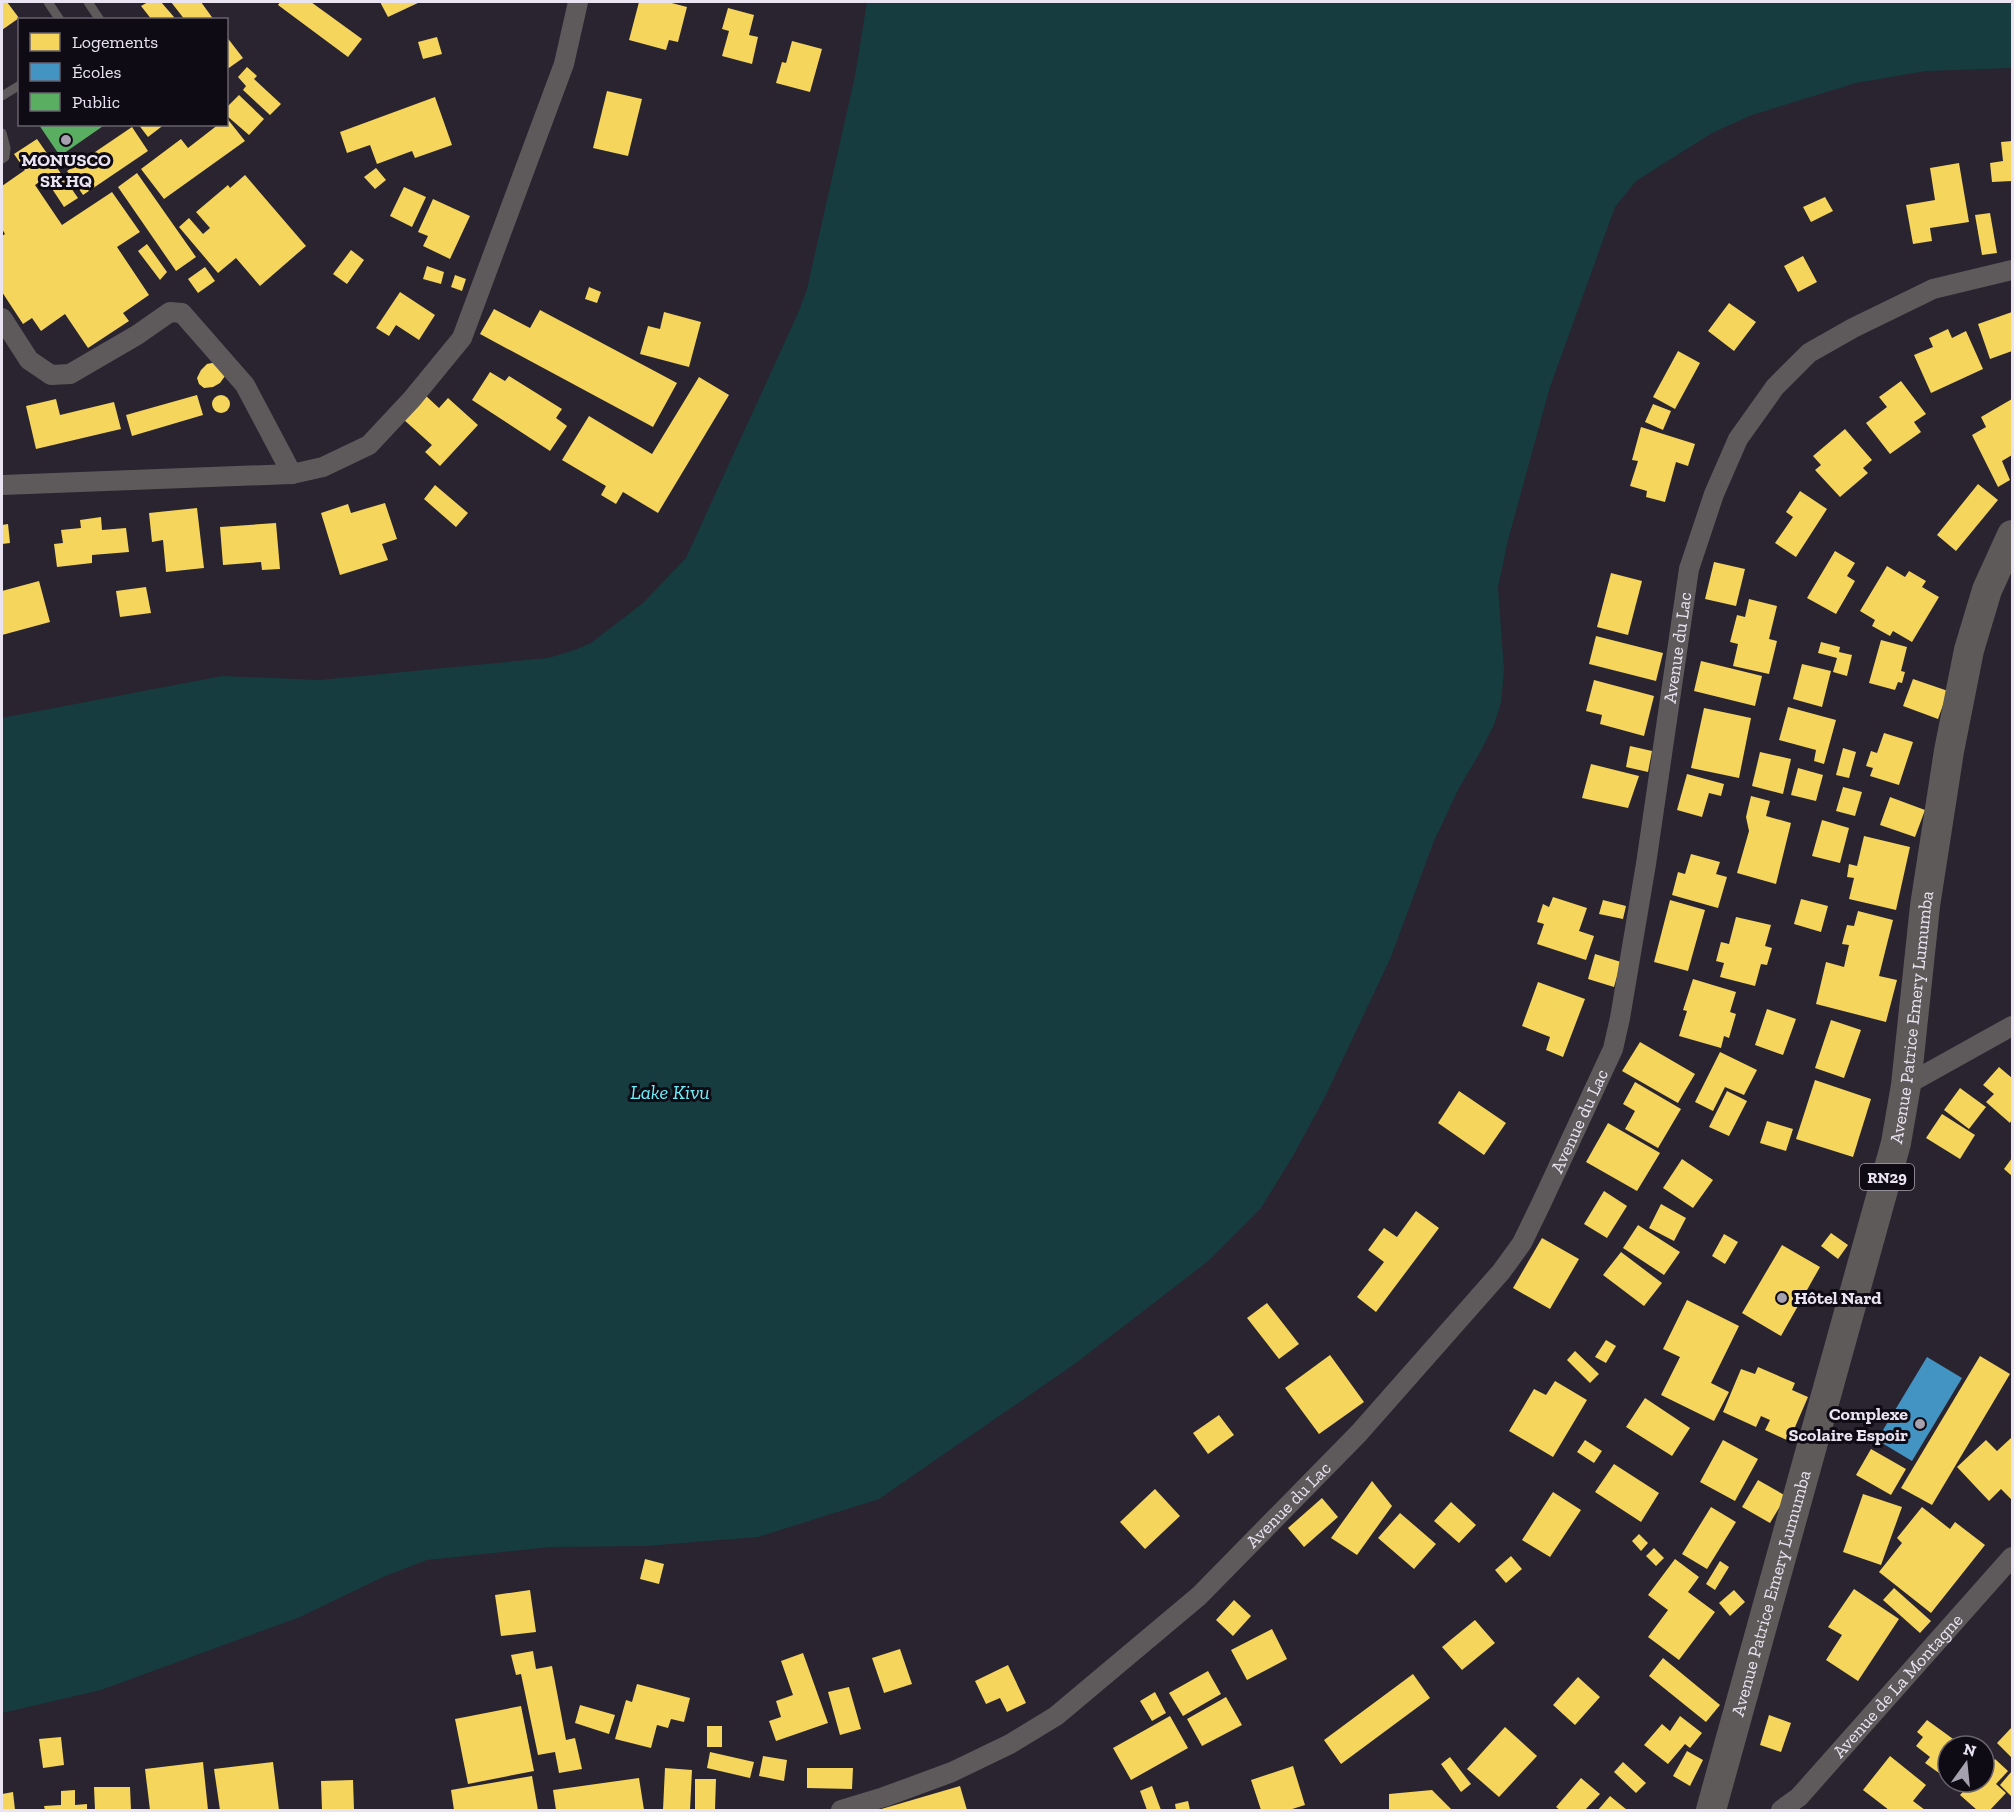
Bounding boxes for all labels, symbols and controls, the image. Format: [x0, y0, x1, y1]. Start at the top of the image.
legend [18, 18, 228, 126]
text: Logements [72, 31, 158, 53]
text: Écoles [72, 61, 121, 83]
text: Public [72, 91, 120, 113]
marker: MONUSCO SK HQ [59, 133, 73, 147]
place label: MONUSCO SK HQ [21, 149, 111, 192]
street label: Avenue du Lac [1659, 591, 1696, 705]
street label: Avenue Patrice Emery Lumumba [1885, 889, 1938, 1145]
street label: Avenue du Lac [1546, 1066, 1613, 1177]
water label: Lake Kivu [630, 1080, 710, 1104]
road number: RN29 [1860, 1164, 1914, 1190]
place label: Hôtel Nard [1794, 1287, 1882, 1309]
marker: Hôtel Nard [1775, 1291, 1789, 1305]
place label: Complexe Scolaire Espoir [1789, 1403, 1908, 1446]
marker: Complexe Scolaire Espoir [1913, 1417, 1927, 1431]
street label: Avenue du Lac [1241, 1457, 1336, 1553]
street label: Avenue Patrice Emery Lumumba [1727, 1467, 1816, 1719]
street label: Avenue de La Montagne [1828, 1609, 1968, 1762]
north arrow [1936, 1734, 1996, 1794]
text: N [1961, 1739, 1978, 1761]

